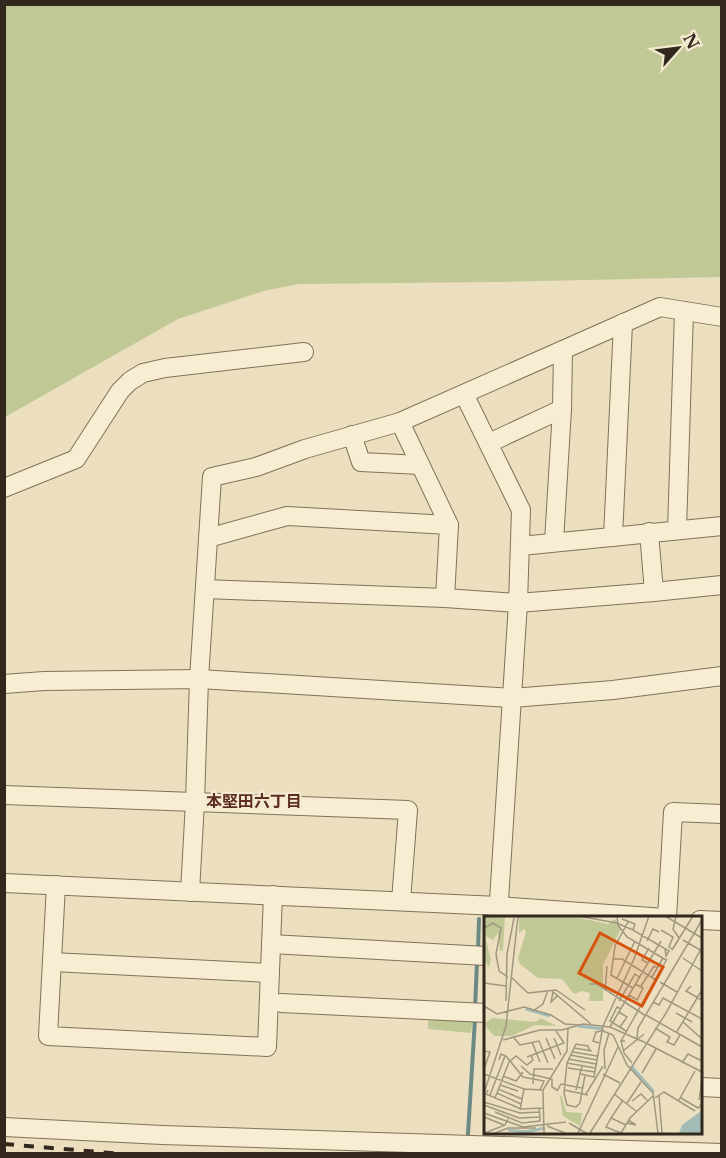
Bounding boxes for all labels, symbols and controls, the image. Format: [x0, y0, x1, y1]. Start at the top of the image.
north arrow [648, 18, 708, 78]
text: N [679, 30, 704, 52]
district label: 本堅田六丁目 [206, 791, 302, 811]
inset map [484, 916, 702, 1134]

